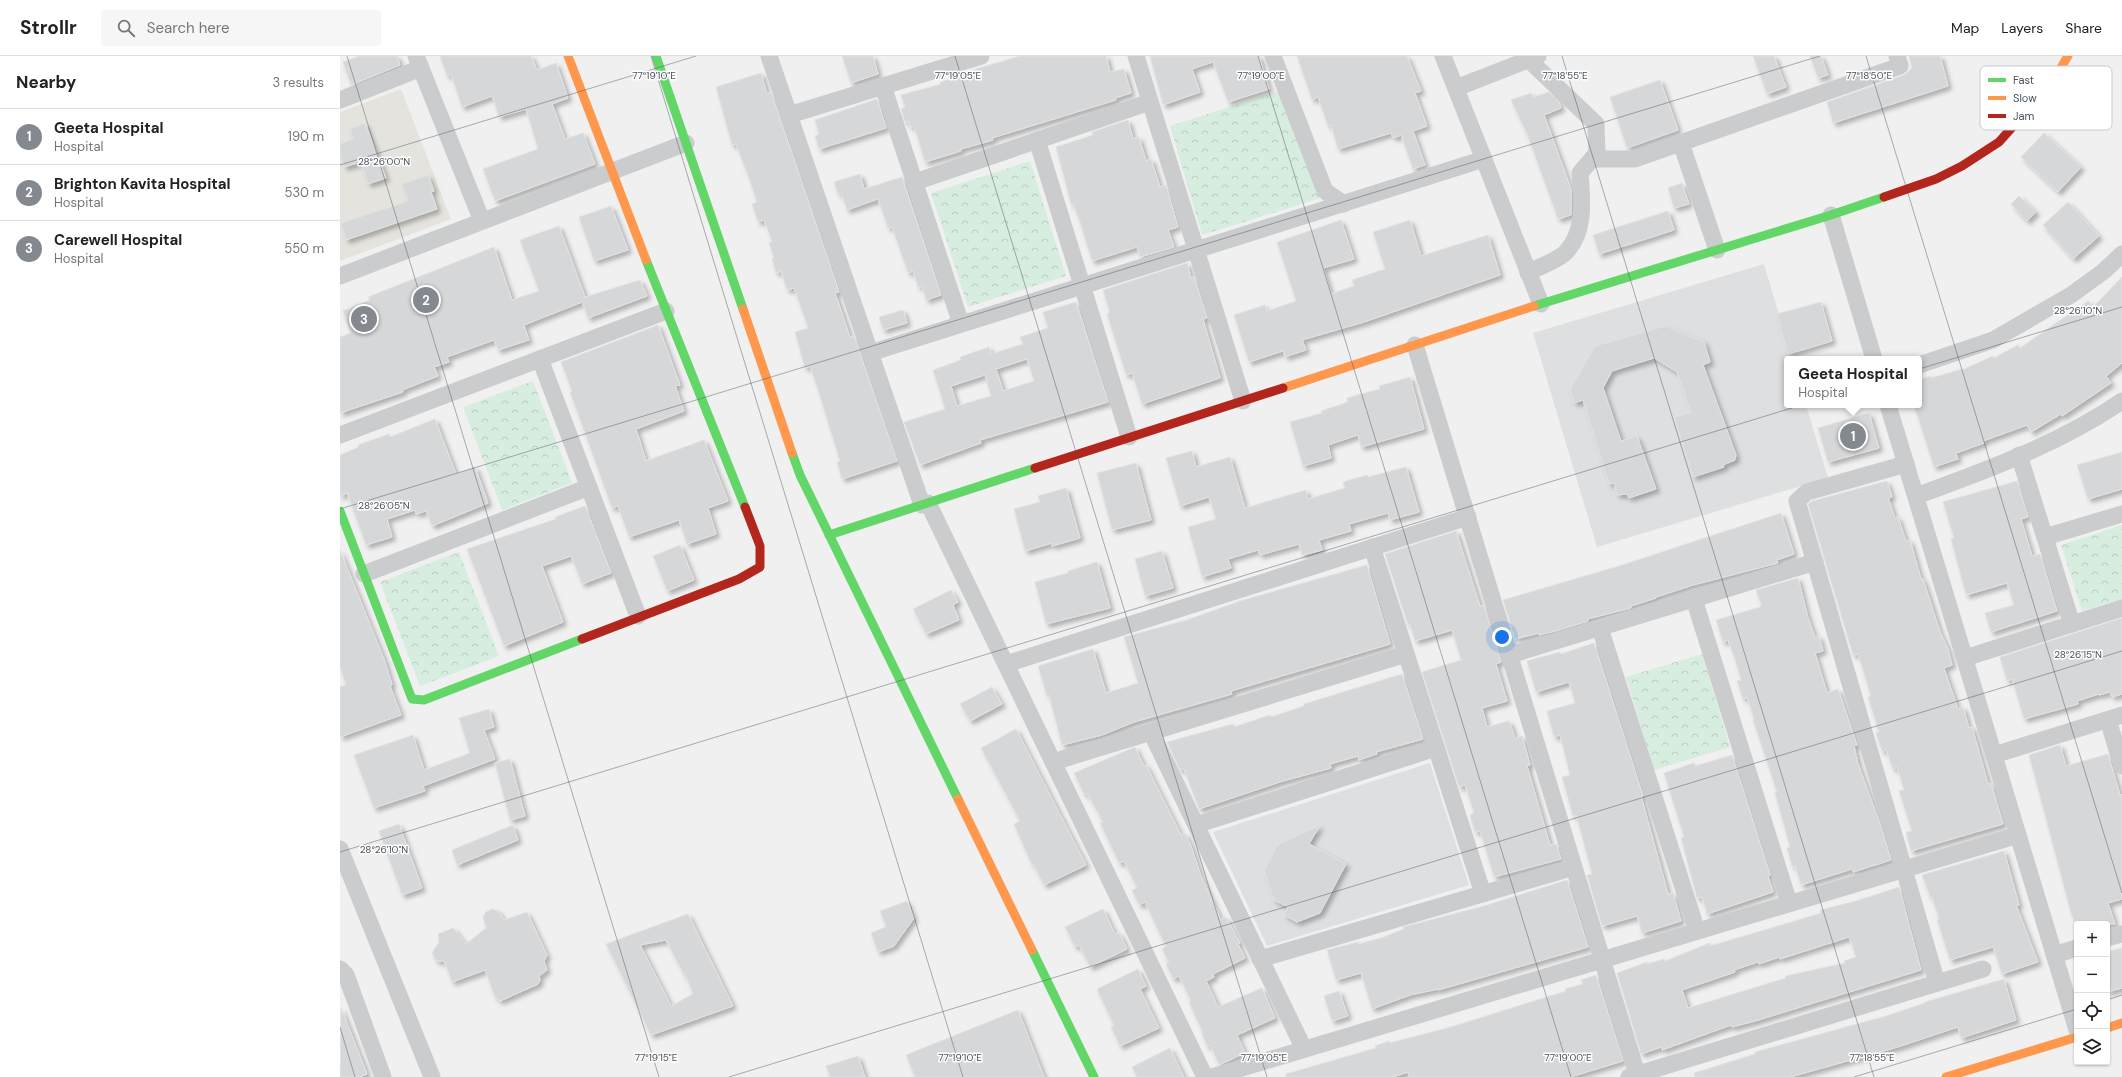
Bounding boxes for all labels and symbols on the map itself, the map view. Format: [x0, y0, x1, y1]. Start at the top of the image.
legend [1980, 66, 2112, 130]
text: 77°19'10"E [632, 69, 676, 82]
text: 77°19'05"E [935, 69, 982, 82]
text: 77°19'00"E [1237, 69, 1285, 82]
text: 77°18'55"E [1542, 69, 1588, 82]
text: 77°18'50"E [1846, 69, 1892, 82]
text: Fast [2013, 73, 2034, 87]
text: Slow [2013, 91, 2037, 105]
text: Jam [2013, 109, 2034, 123]
text: 28°26'00"N [358, 155, 410, 168]
pin: 2 [413, 285, 439, 315]
pin: 3 [351, 304, 377, 334]
text: 28°26'10"N [2054, 304, 2102, 317]
pin: 1 [1840, 421, 1866, 451]
text: 28°26'05"N [358, 499, 410, 512]
your location [1492, 627, 1512, 647]
text: 28°26'15"N [2054, 648, 2102, 661]
text: 28°26'10"N [360, 843, 408, 856]
text: 77°19'15"E [635, 1051, 678, 1064]
text: 77°19'10"E [938, 1051, 982, 1064]
text: 77°19'05"E [1241, 1051, 1288, 1064]
text: 77°19'00"E [1544, 1051, 1592, 1064]
text: 77°18'55"E [1849, 1051, 1895, 1064]

